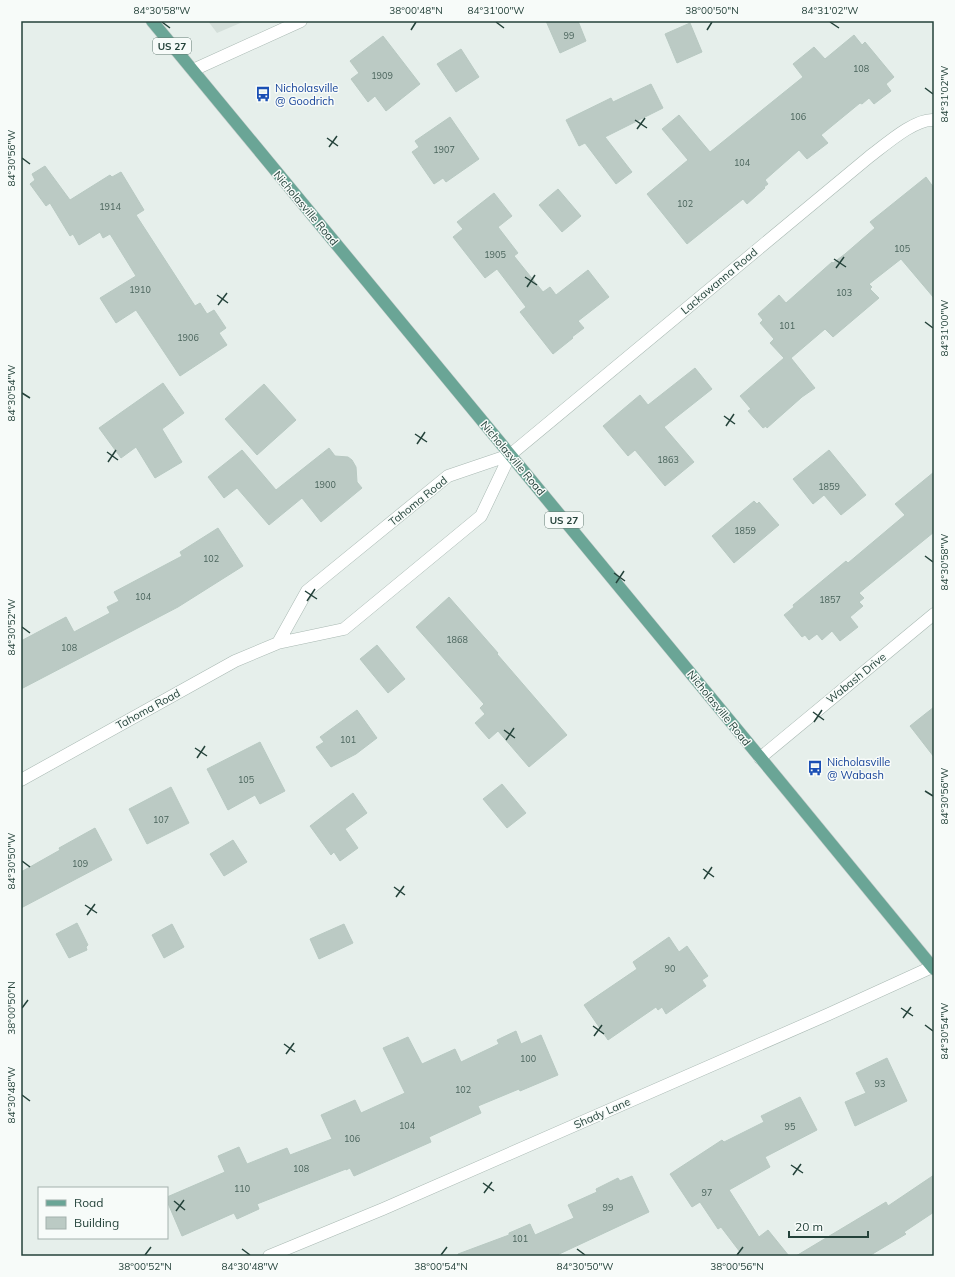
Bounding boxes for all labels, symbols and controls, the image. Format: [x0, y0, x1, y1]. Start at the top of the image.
text: 84°30'58"W [134, 4, 190, 17]
text: 38°00'48"N [389, 4, 443, 17]
text: 84°31'00"W [468, 4, 524, 17]
text: 38°00'50"N [685, 4, 739, 17]
text: 84°31'02"W [802, 4, 858, 17]
house number: 99 [564, 30, 574, 41]
road number: US 27 [153, 38, 191, 54]
house number: 108 [853, 63, 869, 74]
text: 84°31'02"W [938, 66, 951, 122]
house number: 1909 [371, 70, 393, 81]
place label: Nicholasville @ Goodrich [275, 81, 338, 108]
bus stop icon: Nicholasville @ Goodrich [254, 85, 272, 103]
house number: 106 [790, 111, 806, 122]
text: 84°30'56"W [5, 130, 18, 186]
house number: 1907 [433, 144, 455, 155]
house number: 104 [734, 157, 751, 168]
street label: Nicholasville Road [271, 168, 341, 248]
house number: 102 [677, 198, 693, 209]
house number: 1914 [99, 201, 121, 212]
house number: 105 [894, 243, 911, 254]
street label: Lackawanna Road [678, 245, 760, 317]
house number: 1905 [484, 249, 506, 260]
house number: 1910 [129, 284, 151, 295]
house number: 103 [836, 287, 852, 298]
text: 84°31'00"W [938, 300, 951, 356]
house number: 101 [779, 320, 795, 331]
house number: 1906 [177, 332, 199, 343]
text: 84°30'54"W [5, 365, 18, 421]
street label: Nicholasville Road [478, 418, 548, 498]
house number: 1863 [657, 454, 679, 465]
street label: Tahoma Road [386, 473, 450, 529]
house number: 1900 [314, 479, 336, 490]
house number: 1859 [818, 481, 840, 492]
road number: US 27 [545, 512, 583, 528]
house number: 1859 [734, 525, 756, 536]
text: 84°30'58"W [938, 534, 951, 590]
house number: 102 [203, 553, 219, 564]
house number: 104 [135, 591, 152, 602]
house number: 1857 [819, 594, 841, 605]
text: 84°30'52"W [5, 599, 18, 655]
house number: 1868 [446, 634, 468, 645]
house number: 108 [61, 642, 77, 653]
street label: Wabash Drive [823, 650, 889, 706]
street label: Nicholasville Road [684, 667, 754, 749]
street label: Tahoma Road [113, 686, 183, 732]
house number: 101 [340, 734, 356, 745]
place label: Nicholasville @ Wabash [827, 755, 890, 782]
bus stop icon: Nicholasville @ Wabash [806, 759, 824, 777]
text: 84°30'56"W [938, 768, 951, 824]
house number: 105 [238, 774, 255, 785]
house number: 107 [153, 814, 169, 825]
text: 84°30'50"W [5, 833, 18, 889]
house number: 109 [72, 858, 88, 869]
house number: 90 [665, 963, 675, 974]
text: 38°00'50"N [5, 981, 18, 1035]
text: 84°30'54"W [938, 1003, 951, 1059]
house number: 100 [520, 1053, 536, 1064]
text: 84°30'48"W [5, 1067, 18, 1123]
house number: 93 [875, 1078, 885, 1089]
house number: 102 [455, 1084, 471, 1095]
street label: Shady Lane [572, 1094, 632, 1132]
house number: 104 [399, 1120, 416, 1131]
house number: 95 [785, 1121, 796, 1132]
house number: 106 [344, 1133, 360, 1144]
house number: 108 [293, 1163, 309, 1174]
house number: 110 [234, 1183, 250, 1194]
legend [38, 1187, 168, 1239]
house number: 97 [702, 1187, 712, 1198]
text: Road [74, 1195, 103, 1210]
house number: 99 [603, 1202, 613, 1213]
scale bar [789, 1213, 868, 1239]
text: Building [74, 1215, 119, 1230]
text: 20 m [795, 1219, 823, 1234]
house number: 101 [512, 1233, 528, 1244]
text: 38°00'52"N [118, 1260, 172, 1273]
text: 84°30'48"W [222, 1260, 278, 1273]
text: 38°00'54"N [414, 1260, 468, 1273]
text: 84°30'50"W [557, 1260, 613, 1273]
text: 38°00'56"N [710, 1260, 764, 1273]

